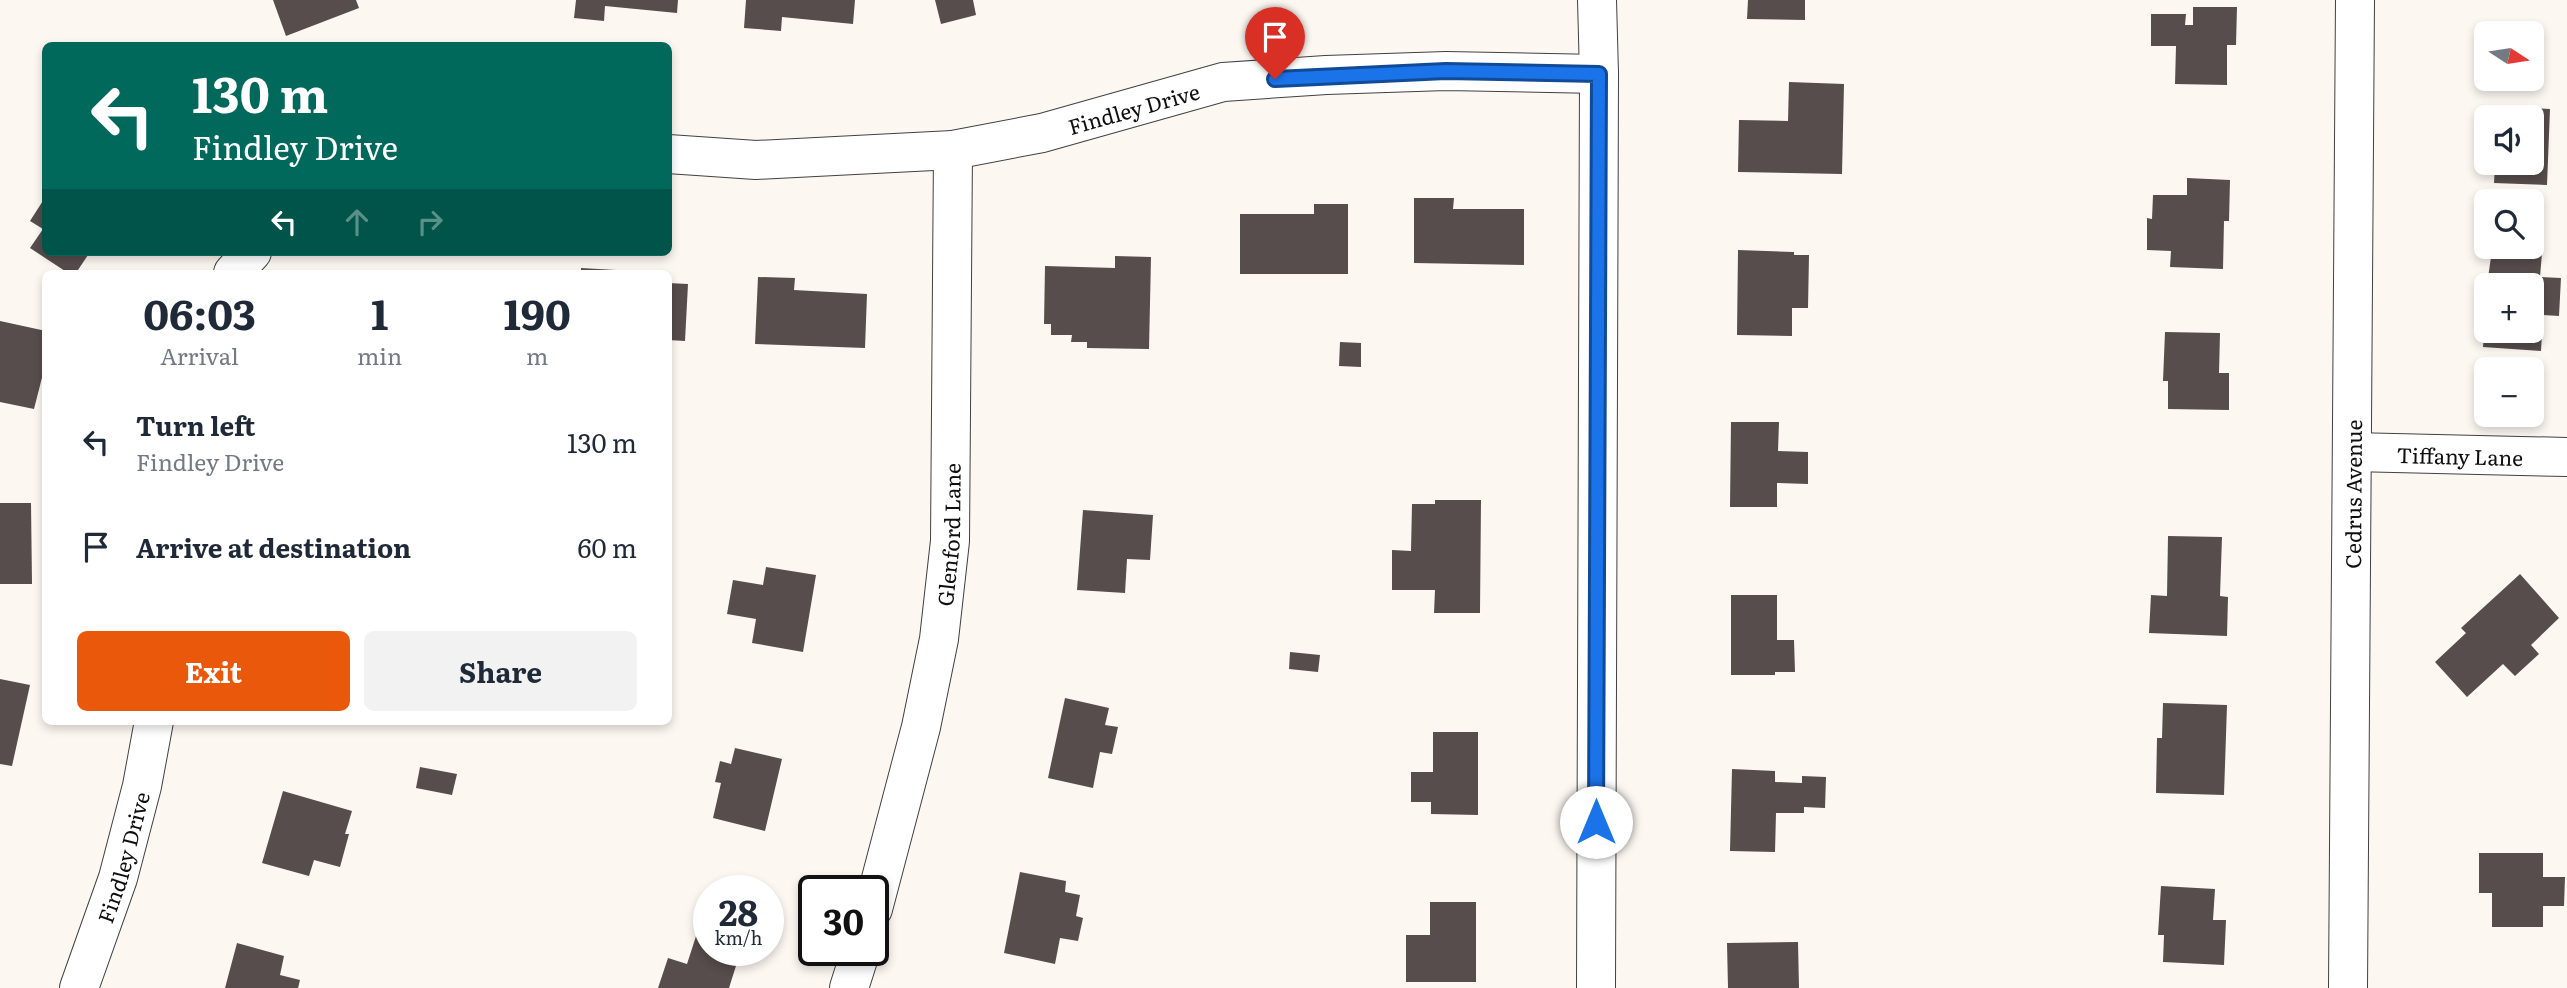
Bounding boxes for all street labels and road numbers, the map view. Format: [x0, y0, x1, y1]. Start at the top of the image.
street label: Findley Drive [1064, 74, 1203, 141]
street label: Cedrus Avenue [2335, 419, 2368, 569]
street label: Tiffany Lane [2396, 438, 2524, 471]
street label: Glenford Lane [927, 463, 966, 608]
street label: Findley Drive [88, 788, 155, 927]

